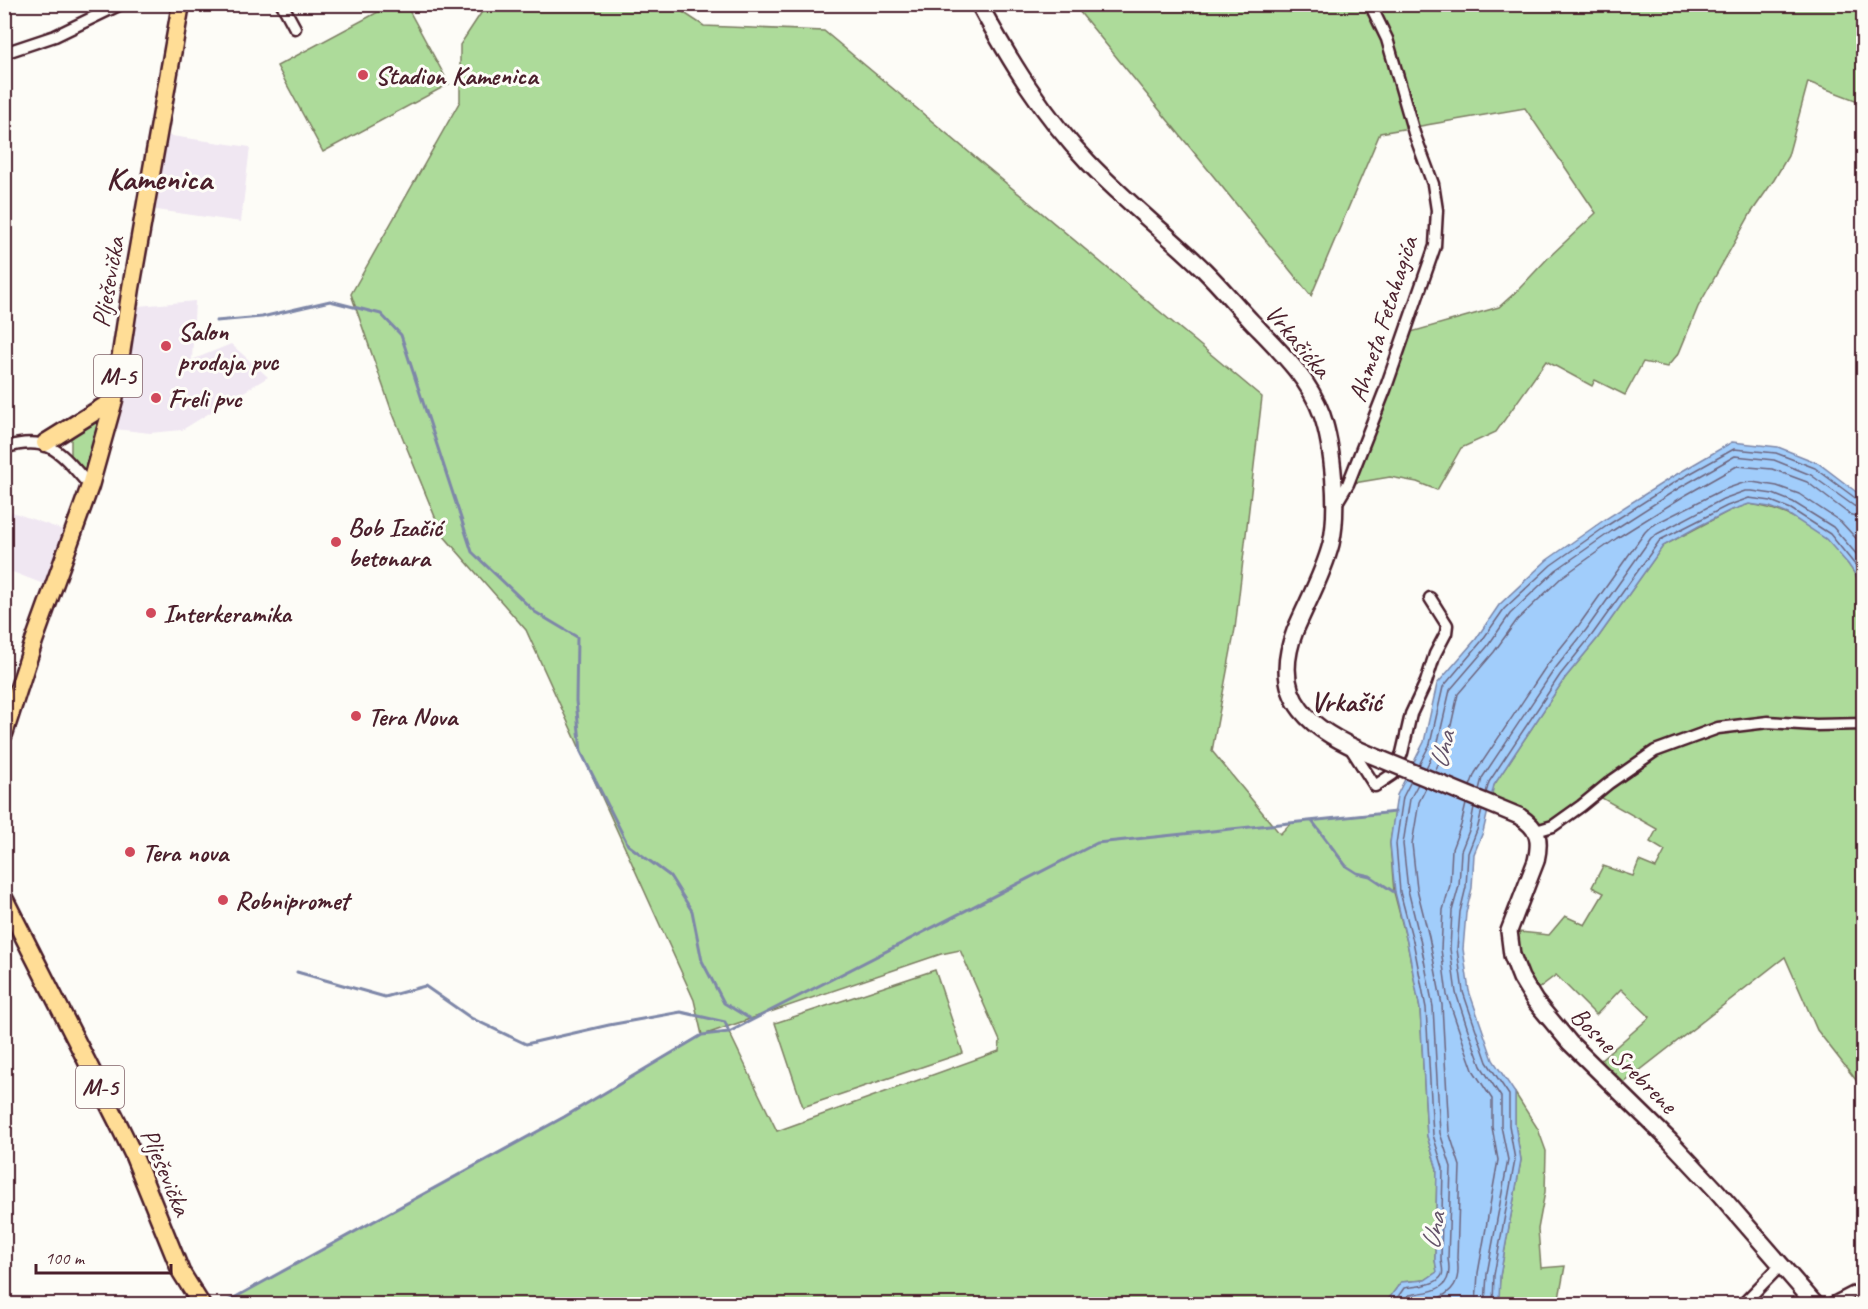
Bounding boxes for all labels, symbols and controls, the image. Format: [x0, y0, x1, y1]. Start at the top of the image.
place label: Stadion Kamenica [375, 59, 540, 92]
marker: Stadion Kamenica [356, 68, 370, 82]
district label: Kamenica [106, 158, 215, 199]
street label: Ahmeta Fetahagića [1341, 231, 1426, 406]
street label: Plješevička [84, 233, 132, 330]
street label: Vrkašićka [1258, 297, 1339, 386]
place label: Salon prodaja pvc [178, 315, 280, 378]
marker: Salon prodaja pvc [159, 339, 173, 353]
road number: M-5 [94, 355, 142, 397]
place label: Freli pvc [168, 382, 243, 415]
marker: Freli pvc [149, 391, 163, 405]
place label: Bob Izačić betonara [348, 511, 446, 574]
marker: Bob Izačić betonara [329, 535, 343, 549]
place label: Interkeramika [163, 597, 293, 630]
marker: Interkeramika [144, 606, 158, 620]
district label: Vrkašić [1310, 684, 1386, 719]
place label: Tera Nova [368, 700, 460, 733]
marker: Tera Nova [349, 709, 363, 723]
water label: Una [1421, 726, 1463, 772]
place label: Tera nova [142, 836, 231, 869]
marker: Tera nova [123, 845, 137, 859]
place label: Robnipromet [235, 884, 353, 917]
marker: Robnipromet [216, 893, 230, 907]
street label: Bosne Srebrene [1564, 1000, 1685, 1121]
road number: M-5 [76, 1066, 124, 1108]
street label: Plješevička [133, 1124, 200, 1222]
water label: Una [1413, 1207, 1454, 1252]
scale bar [36, 1237, 171, 1275]
text: 100 m [45, 1247, 86, 1269]

